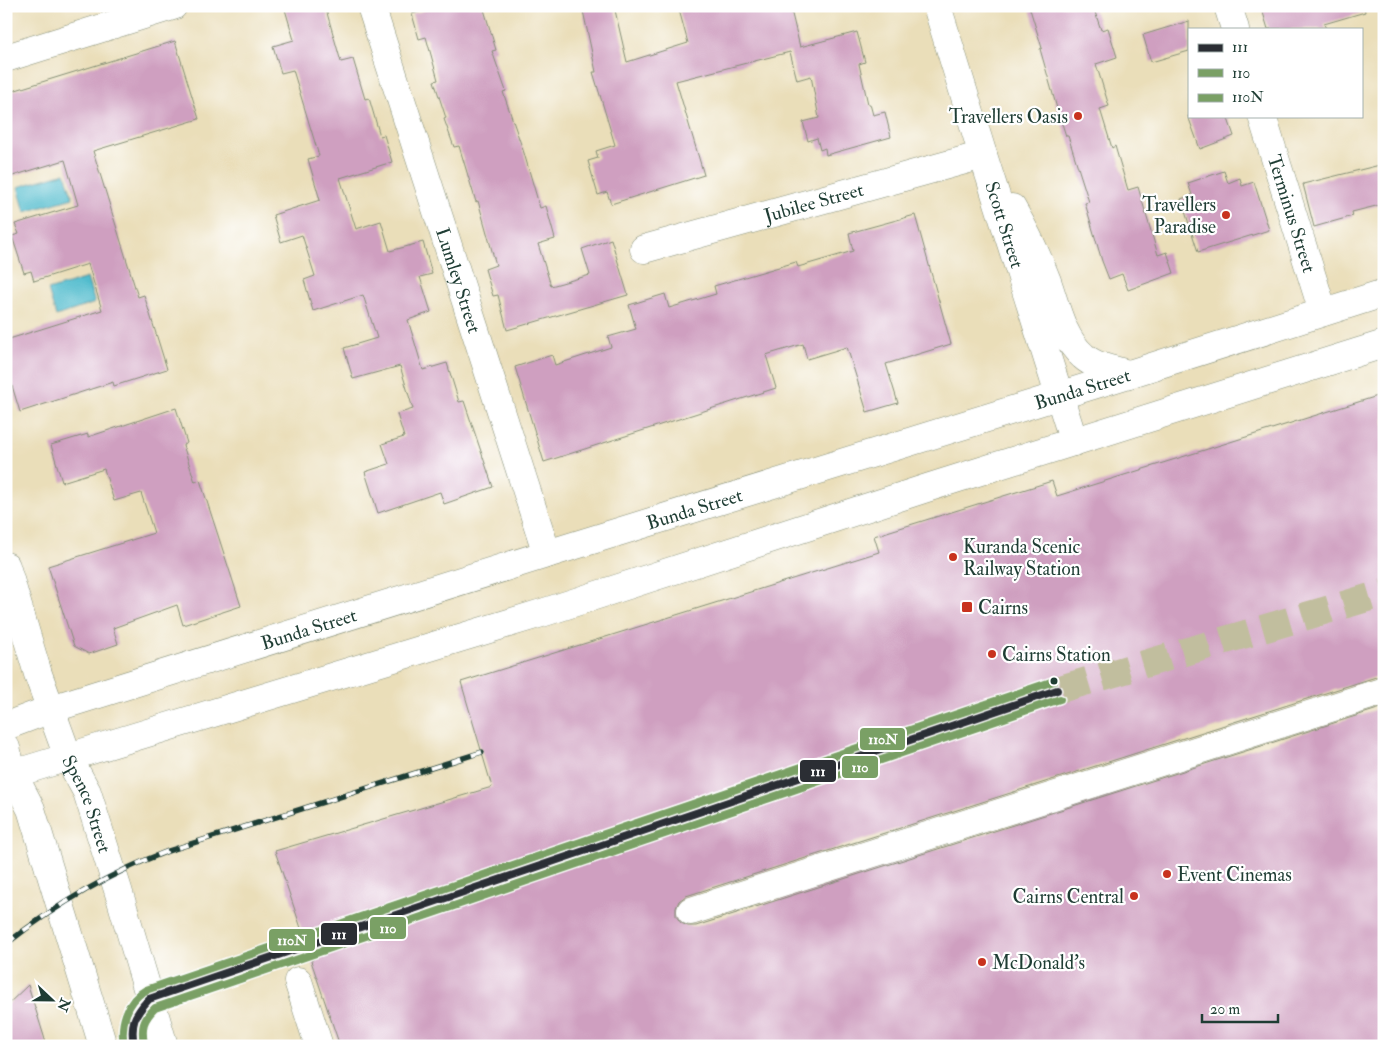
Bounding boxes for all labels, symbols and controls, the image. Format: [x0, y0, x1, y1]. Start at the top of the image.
legend [1188, 28, 1362, 118]
text: 111 [1232, 38, 1248, 57]
text: 110 [1232, 64, 1250, 83]
text: 110N [1232, 88, 1264, 107]
place label: Travellers Oasis [949, 105, 1068, 129]
marker: Travellers Oasis [1072, 110, 1084, 122]
street label: Terminus Street [1262, 152, 1321, 276]
street label: Jubilee Street [761, 178, 866, 228]
street label: Scott Street [979, 179, 1029, 271]
place label: Travellers Paradise [1142, 193, 1216, 239]
marker: Travellers Paradise [1220, 209, 1232, 221]
street label: Lumley Street [430, 225, 486, 336]
street label: Bunda Street [1032, 363, 1133, 416]
street label: Bunda Street [644, 483, 746, 535]
place label: Kuranda Scenic Railway Station [963, 535, 1081, 581]
marker: Kuranda Scenic Railway Station [947, 551, 959, 563]
place label: Cairns [978, 596, 1028, 620]
marker: Cairns [960, 600, 974, 614]
street label: Bunda Street [258, 603, 360, 656]
place label: Cairns Station [1002, 643, 1111, 667]
marker: Cairns Station [986, 648, 998, 660]
unlabelled marker [1049, 676, 1059, 686]
line badge: 110N [859, 727, 906, 751]
text: 110N [868, 731, 898, 748]
street label: Spence Street [56, 751, 116, 856]
line badge: 110 [841, 755, 879, 779]
line badge: 111 [799, 759, 837, 783]
text: 110 [851, 759, 869, 776]
text: 111 [811, 763, 826, 780]
place label: Event Cinemas [1177, 863, 1292, 887]
marker: Event Cinemas [1161, 868, 1173, 880]
place label: Cairns Central [1012, 885, 1124, 909]
marker: Cairns Central [1128, 890, 1140, 902]
line badge: 110 [369, 916, 407, 940]
text: 110 [379, 920, 397, 937]
line badge: 111 [320, 922, 358, 946]
text: 111 [332, 926, 347, 943]
line badge: 110N [268, 928, 316, 952]
text: 110N [277, 932, 307, 949]
place label: McDonald's [992, 951, 1085, 975]
marker: McDonald's [976, 956, 988, 968]
north arrow [28, 974, 78, 1024]
scale bar [1202, 992, 1279, 1024]
text: N [53, 995, 74, 1014]
text: 20 m [1210, 1000, 1240, 1019]

